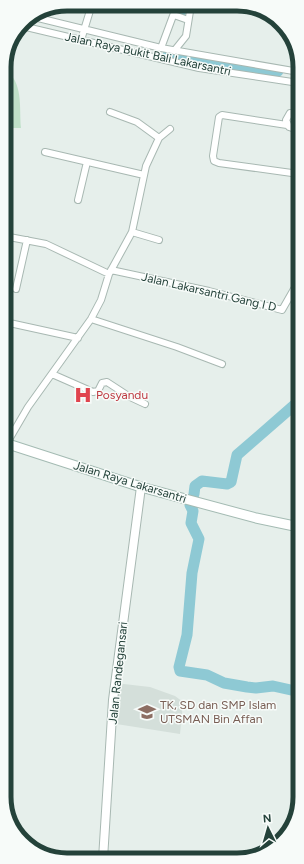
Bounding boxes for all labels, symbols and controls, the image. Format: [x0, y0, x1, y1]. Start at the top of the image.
street label: Jalan Raya Bukit Bali Lakarsantri [64, 30, 232, 78]
street label: Jalan Lakarsantri Gang I D [140, 270, 278, 314]
hospital icon: Posyandu [73, 385, 93, 405]
place label: Posyandu [96, 388, 148, 402]
street label: Jalan Raya Lakarsantri [72, 458, 188, 506]
street label: Jalan Randegansari [106, 621, 130, 725]
place label: TK, SD dan SMP Islam UTSMAN Bin Affan [160, 698, 276, 726]
school or university icon: TK, SD dan SMP Islam UTSMAN Bin Affan [137, 702, 157, 722]
north arrow [248, 808, 288, 848]
text: N [262, 812, 272, 825]

